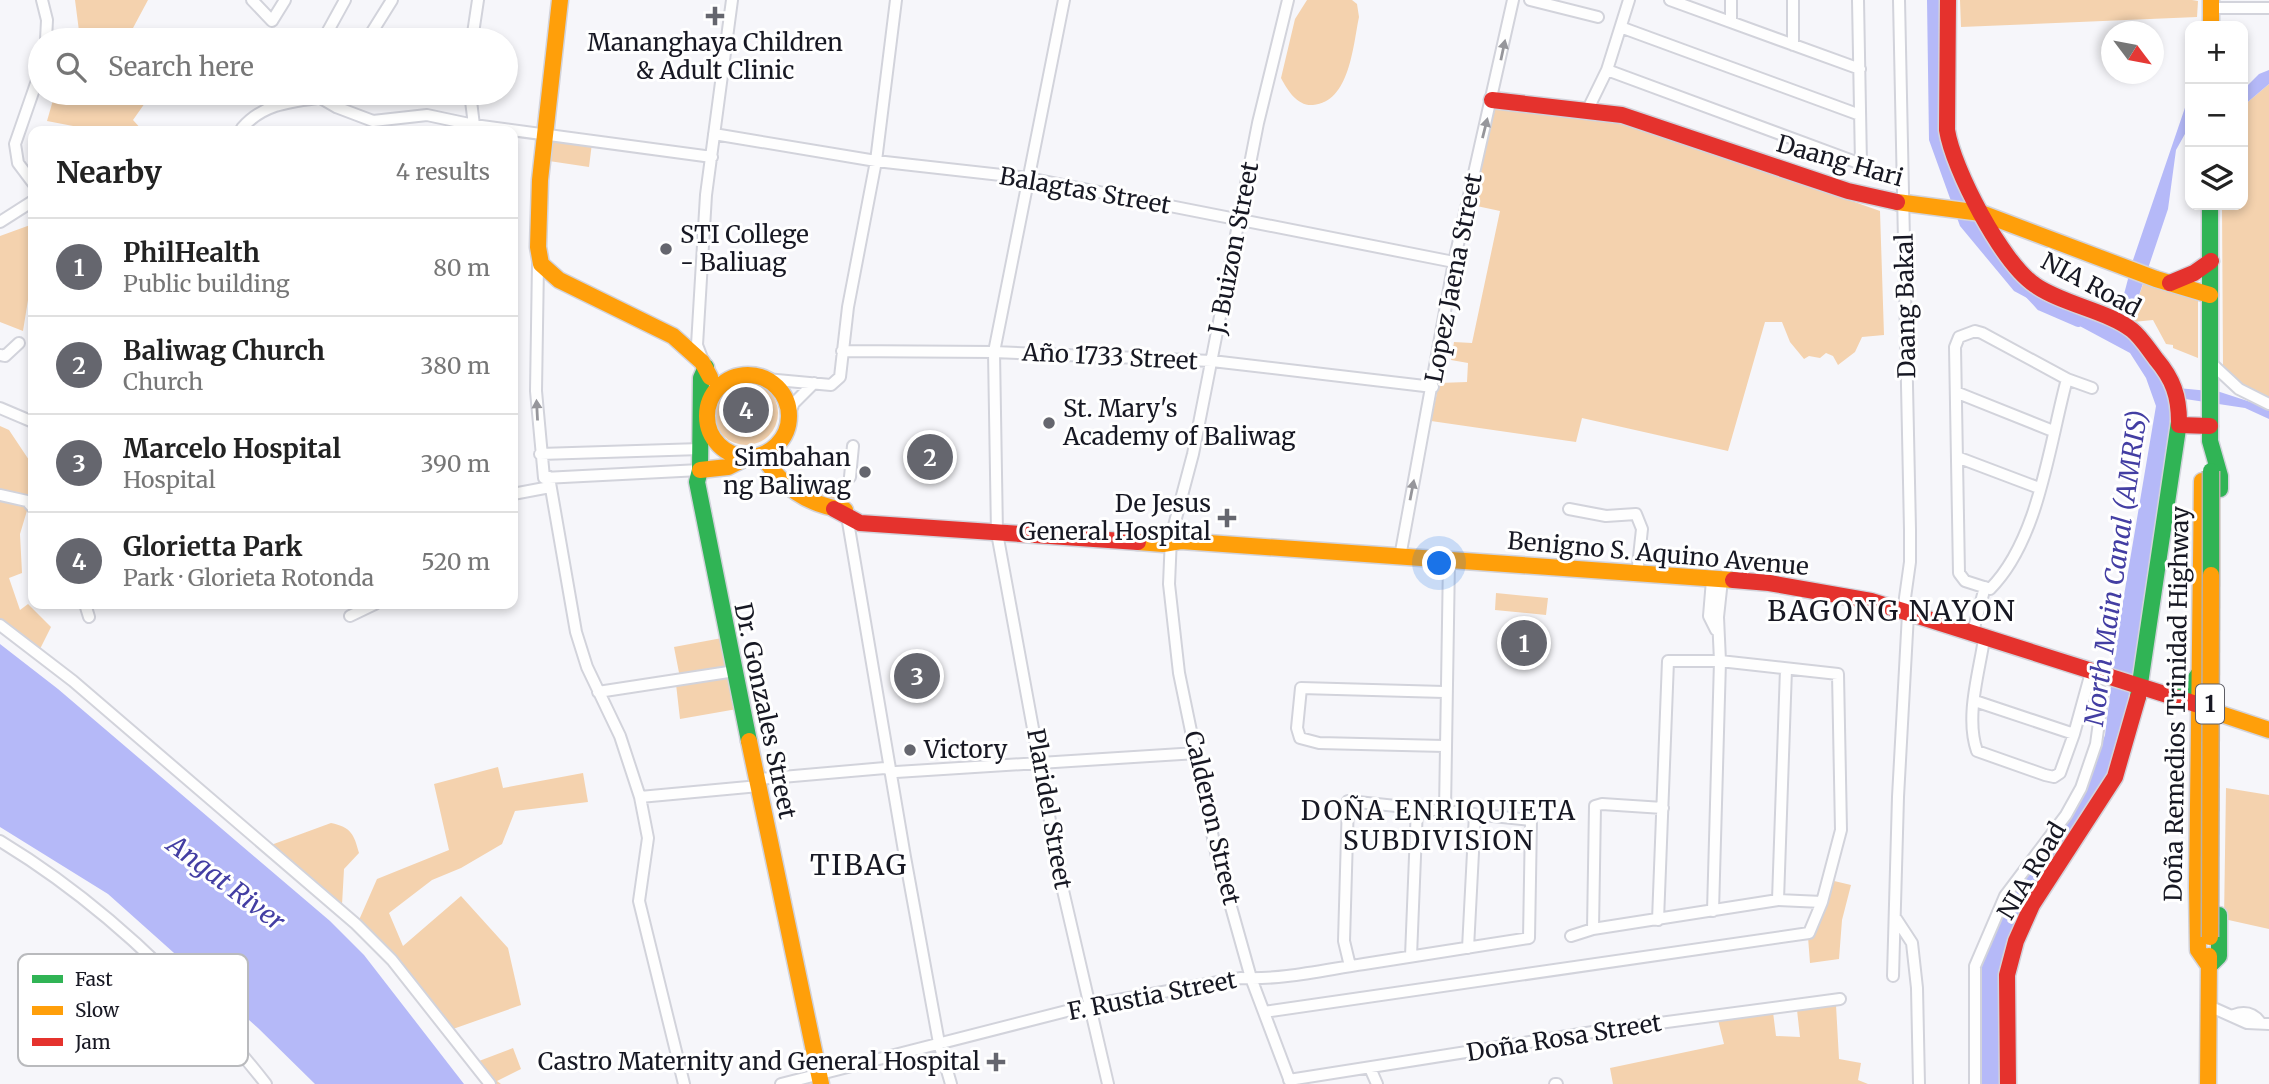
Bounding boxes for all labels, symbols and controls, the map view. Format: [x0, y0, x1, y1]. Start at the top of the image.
marker: Mananghaya Children & Adult Clinic [705, 6, 725, 26]
north arrow [2101, 21, 2164, 84]
map controls [2185, 21, 2248, 210]
button: + [2185, 21, 2248, 84]
place label: Mananghaya Children & Adult Clinic [587, 27, 843, 86]
search box [28, 28, 518, 105]
one-way arrow [1497, 39, 1508, 61]
icon: search [52, 48, 90, 86]
text: Search here [108, 50, 254, 83]
button: − [2185, 84, 2248, 147]
one-way arrow [1480, 117, 1491, 139]
street label: Daang Hari [1773, 128, 1907, 193]
button: layers [2185, 147, 2248, 210]
text: Nearby [56, 153, 162, 191]
text: 4 results [396, 157, 490, 186]
street label: J. Buizon Street [1201, 158, 1266, 338]
street label: Balagtas Street [997, 160, 1174, 221]
street label: Lopez Jaena Street [1418, 170, 1489, 385]
place label: STI College - Baliuag [680, 219, 809, 278]
street label: Daang Bakal [1889, 233, 1922, 379]
text: PhilHealth [123, 236, 260, 269]
marker: STI College - Baliuag [658, 241, 674, 257]
street label: NIA Road [2036, 245, 2146, 324]
text: 1 [74, 253, 84, 282]
text: 80 m [433, 253, 490, 282]
text: Public building [123, 269, 290, 298]
text: Baliwag Church [123, 334, 325, 367]
street label: Año 1733 Street [1020, 336, 1199, 377]
text: 2 [72, 351, 86, 380]
text: 380 m [420, 351, 490, 380]
text: Church [123, 367, 203, 396]
pin: 4 [723, 384, 769, 436]
place label: St. Mary's Academy of Baliwag [1062, 393, 1296, 452]
one-way arrow [532, 399, 543, 421]
water label: North Main Canal (AMRIS) [2077, 408, 2154, 728]
marker: St. Mary's Academy of Baliwag [1041, 415, 1057, 431]
pin: 2 [907, 431, 953, 483]
text: Marcelo Hospital [123, 432, 341, 465]
place label: Simbahan ng Baliwag [723, 442, 851, 501]
text: 3 [72, 449, 86, 478]
text: 390 m [420, 449, 490, 478]
marker: Simbahan ng Baliwag [857, 464, 873, 480]
text: Hospital [123, 465, 216, 494]
one-way arrow [1407, 479, 1418, 501]
place label: De Jesus General Hospital [1019, 488, 1211, 547]
street label: Doña Remedios Trinidad Highway [2158, 506, 2195, 902]
marker: De Jesus General Hospital [1217, 508, 1237, 528]
street label: Benigno S. Aquino Avenue [1506, 525, 1810, 582]
text: Glorietta Park [123, 530, 302, 563]
your location [1422, 546, 1456, 580]
text: 4 [72, 547, 86, 576]
text: 520 m [421, 547, 490, 576]
text: Park · Glorieta Rotonda [123, 563, 374, 592]
district label: BAGONG NAYON [1767, 593, 2017, 629]
street label: Dr. Gonzales Street [727, 600, 804, 822]
pin: 1 [1501, 617, 1547, 669]
pin: 3 [894, 650, 940, 702]
road number: 1 [2196, 684, 2224, 724]
street label: Plaridel Street [1020, 726, 1079, 892]
street label: Calderon Street [1177, 728, 1248, 909]
place label: Victory [923, 734, 1008, 765]
marker: Victory [902, 742, 918, 758]
district label: DOÑA ENRIQUIETA SUBDIVISION [1301, 794, 1577, 857]
street label: NIA Road [1990, 816, 2073, 925]
water label: Angat River [159, 827, 292, 938]
district label: TIBAG [810, 847, 908, 883]
legend [18, 954, 248, 1066]
street label: F. Rustia Street [1065, 964, 1240, 1027]
text: Fast [75, 967, 113, 991]
text: Slow [75, 998, 120, 1022]
street label: Doña Rosa Street [1464, 1007, 1664, 1068]
text: Jam [74, 1030, 111, 1054]
place label: Castro Maternity and General Hospital [538, 1046, 980, 1077]
marker: Castro Maternity and General Hospital [986, 1052, 1006, 1072]

